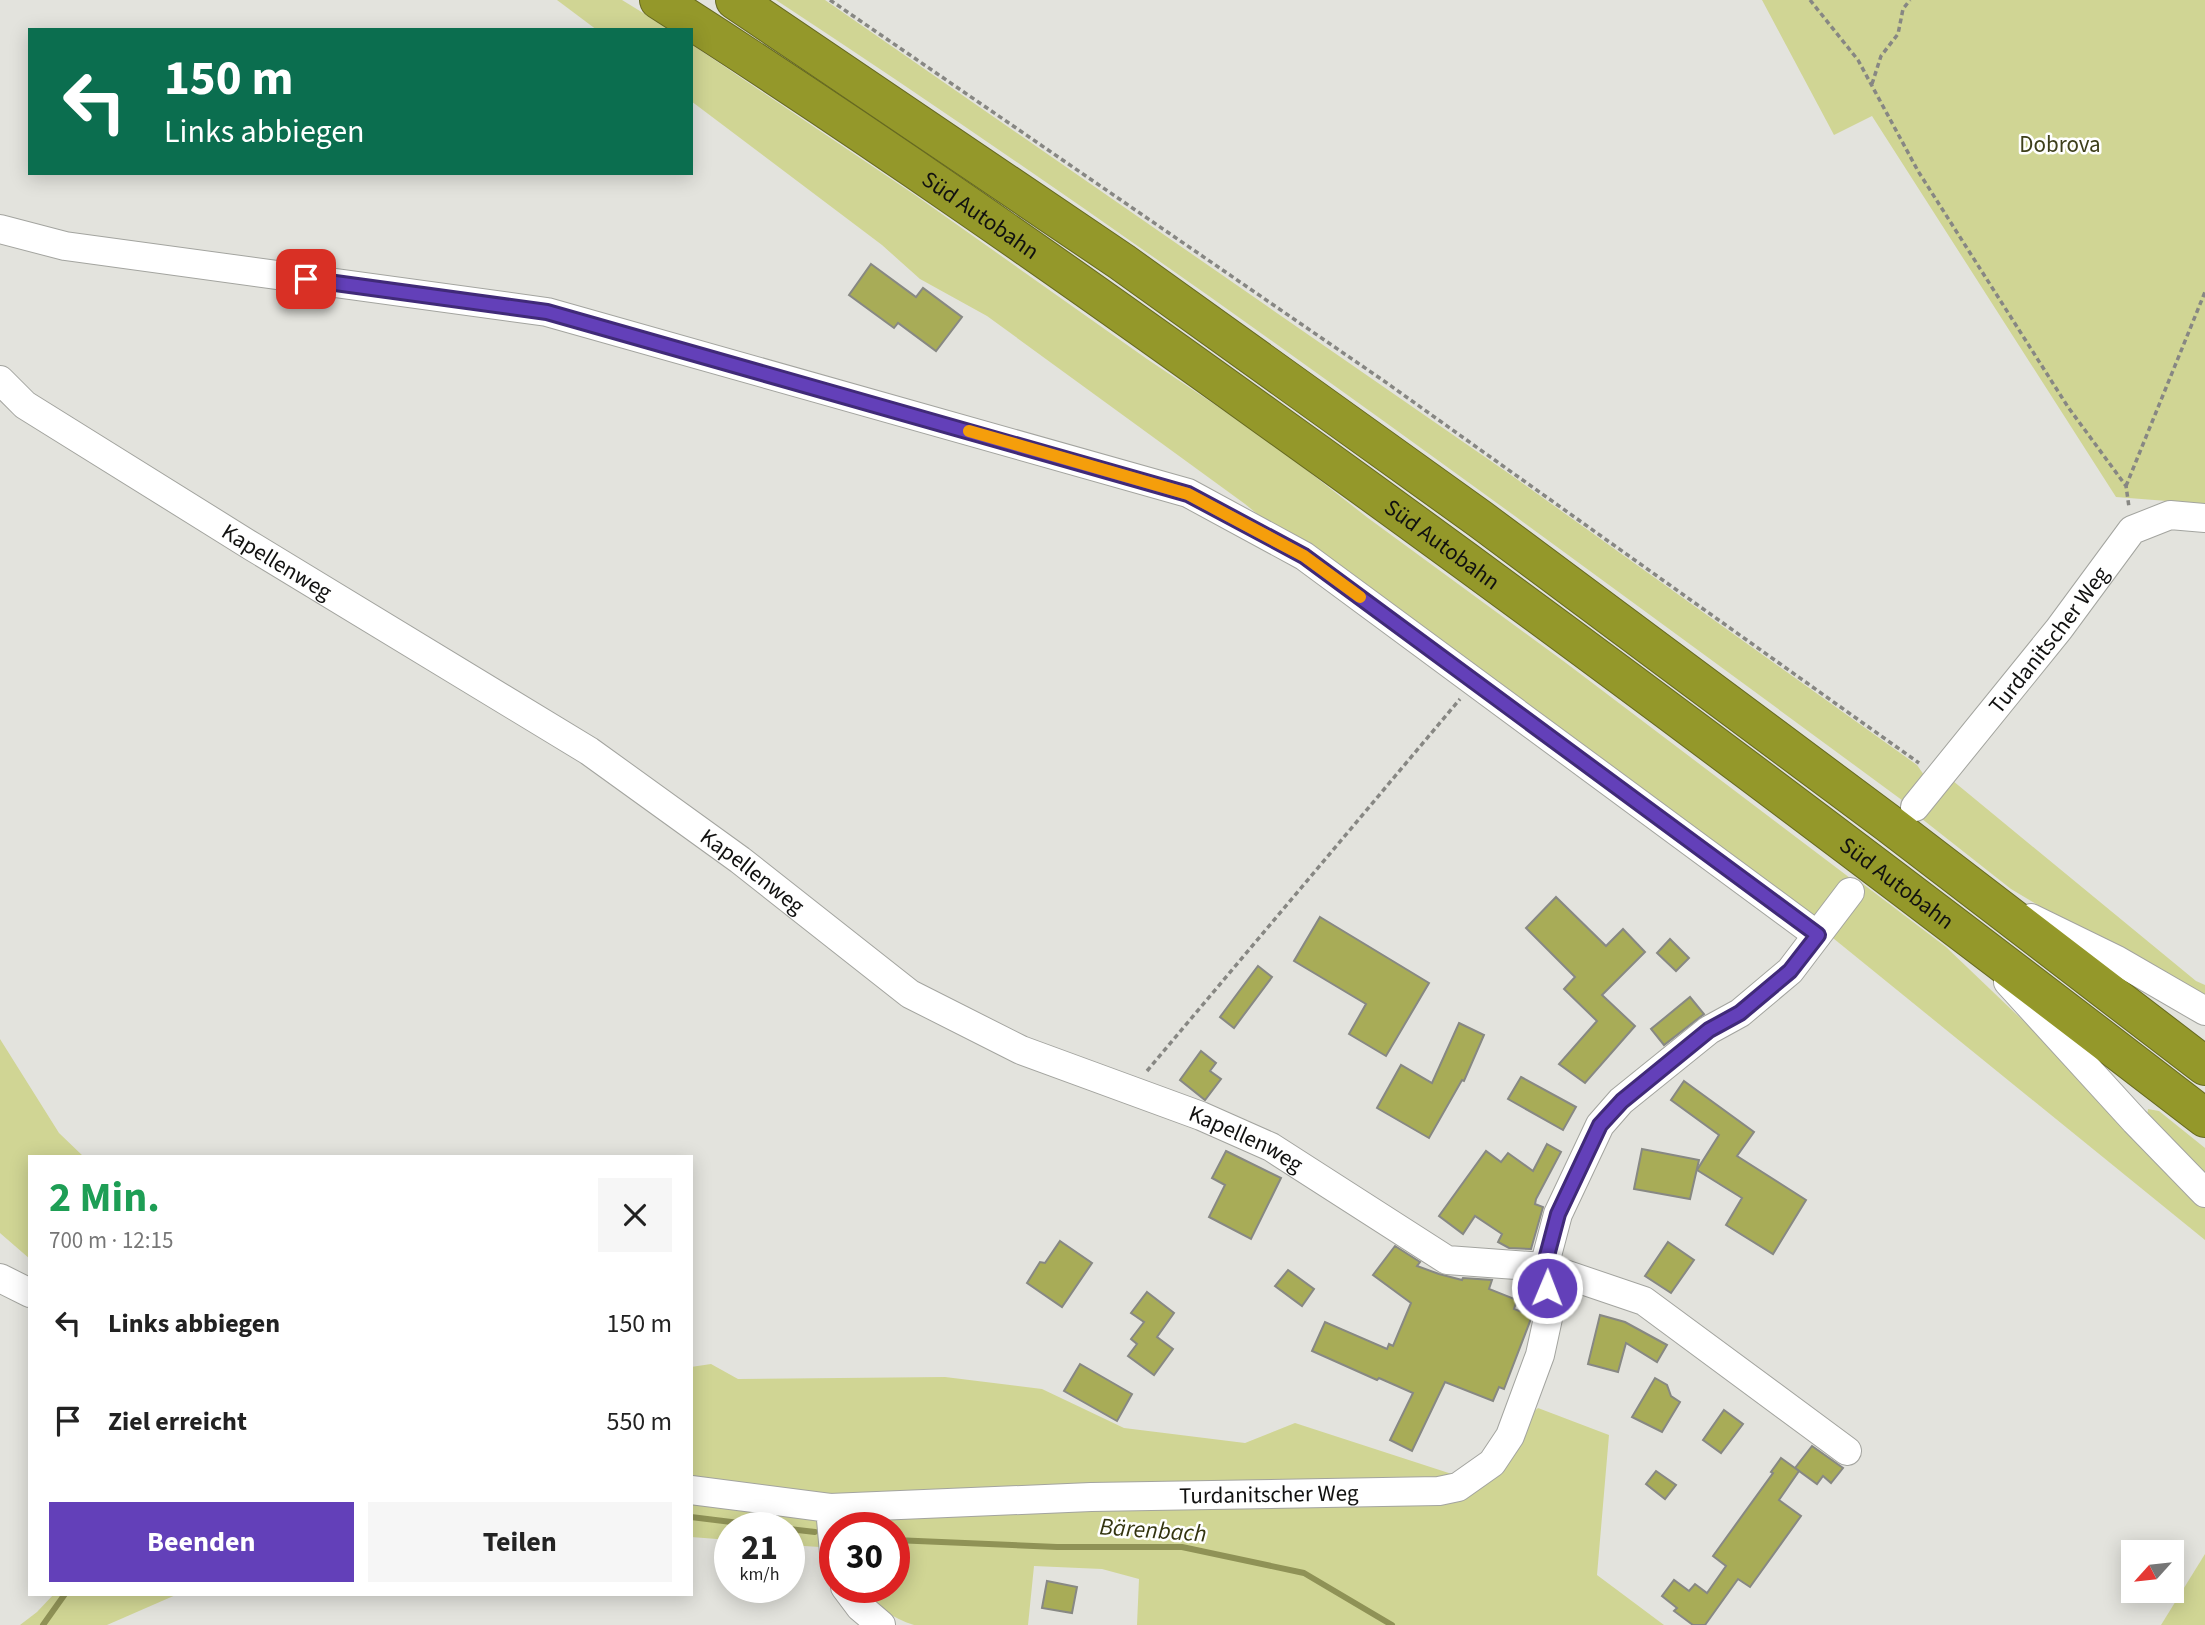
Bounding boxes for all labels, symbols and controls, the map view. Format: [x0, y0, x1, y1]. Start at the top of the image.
text: 150 m [164, 44, 293, 114]
icon: left [49, 56, 140, 147]
text: Links abbiegen [164, 109, 365, 155]
park label: Dobrova [2019, 128, 2101, 161]
street label: Süd Autobahn [915, 163, 1046, 268]
pin [276, 249, 336, 309]
icon: arrive [287, 260, 325, 298]
street label: Süd Autobahn [1377, 491, 1507, 598]
street label: Kapellenweg [215, 515, 339, 608]
street label: Turdanitscher Weg [1981, 559, 2117, 721]
street label: Kapellenweg [693, 820, 812, 922]
street label: Süd Autobahn [1833, 829, 1961, 937]
street label: Kapellenweg [1184, 1097, 1310, 1181]
text: 2 Min. [49, 1168, 160, 1228]
button: close [598, 1178, 672, 1252]
text: 700 m · 12:15 [49, 1224, 173, 1257]
position arrow [1510, 1251, 1584, 1325]
icon: left [49, 1304, 87, 1342]
text: Links abbiegen [108, 1305, 280, 1342]
text: 150 m [606, 1305, 672, 1342]
icon: arrive [49, 1402, 87, 1440]
text: Ziel erreicht [108, 1403, 247, 1440]
text: 550 m [606, 1403, 672, 1440]
street label: Turdanitscher Weg [1179, 1476, 1359, 1512]
button: Beenden [49, 1502, 354, 1582]
button: Teilen [368, 1502, 672, 1582]
water label: Bärenbach [1098, 1509, 1208, 1552]
speed limit sign: 30 [819, 1512, 910, 1603]
text: 21 [741, 1523, 778, 1573]
north arrow [2121, 1540, 2184, 1603]
map controls [2121, 1540, 2184, 1603]
text: km/h [740, 1562, 779, 1587]

